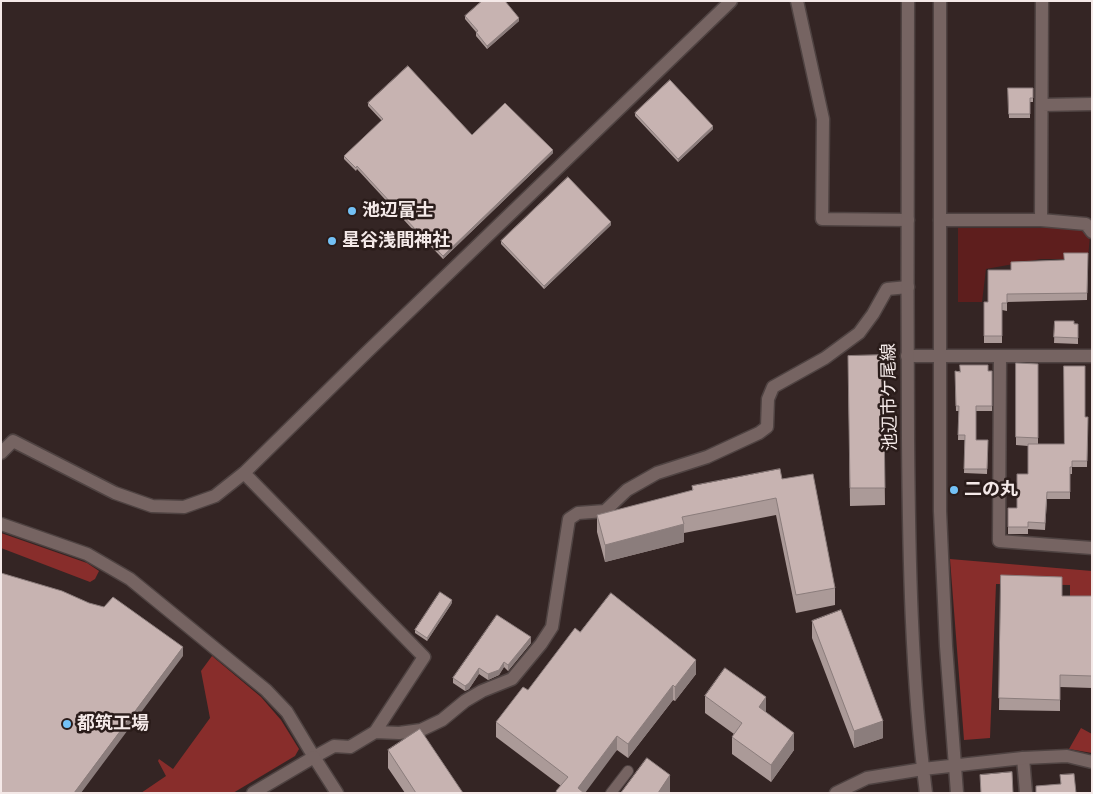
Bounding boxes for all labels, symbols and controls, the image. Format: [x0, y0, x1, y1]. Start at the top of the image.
place label: 池辺富士 [362, 200, 434, 222]
marker: 池辺富士 [346, 205, 358, 217]
place label: 星谷浅間神社 [342, 230, 450, 252]
marker: 星谷浅間神社 [326, 235, 338, 247]
street label: 池辺市ケ尾線 [878, 343, 902, 451]
place label: 二の丸 [964, 479, 1018, 501]
marker: 二の丸 [948, 484, 960, 496]
place label: 都筑工場 [77, 713, 149, 735]
marker: 都筑工場 [61, 718, 73, 730]

